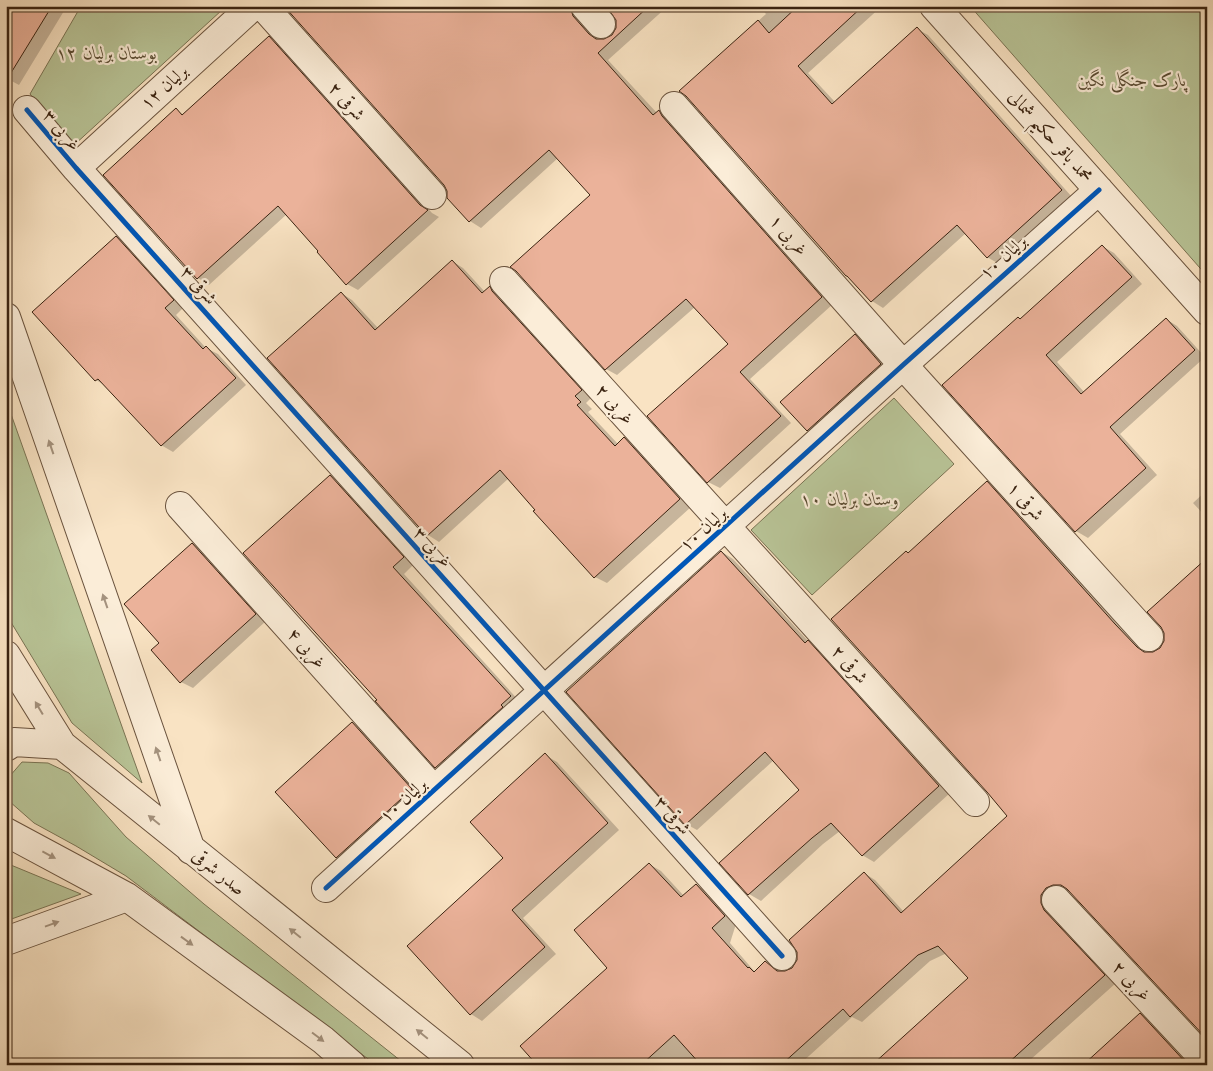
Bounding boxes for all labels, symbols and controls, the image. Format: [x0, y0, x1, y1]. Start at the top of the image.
park label: بوستان برلیان ۱۲ [57, 41, 158, 66]
street label: برلیان ۱۲ [135, 59, 194, 116]
park label: پارک جنگلی نگین [1077, 68, 1188, 93]
street label: ۲ شرقی [322, 76, 371, 126]
street label: محمد باقر حکیم شمالی [999, 85, 1099, 191]
street label: ۳ غربی [37, 104, 86, 156]
street label: ۱ غربی [764, 209, 814, 261]
street label: برلیان ۱۰ [974, 229, 1033, 286]
street label: ۳ شرقی [174, 260, 223, 310]
street label: ۲ غربی [590, 378, 640, 430]
one-way arrow [47, 439, 55, 454]
street label: ۱ شرقی [1001, 476, 1050, 526]
park label: وستان برلیان ۱۰ [801, 487, 899, 512]
street label: برلیان ۱۰ [674, 501, 733, 558]
street label: ۳ غربی [408, 521, 458, 573]
one-way arrow [100, 593, 108, 608]
street label: ۴ غربی [282, 622, 332, 674]
street label: ۲ شرقی [825, 639, 874, 689]
one-way arrow [34, 702, 44, 715]
one-way arrow [154, 747, 161, 762]
street label: برلیان ۱۰ [374, 772, 433, 829]
street label: ۳ شرقی [648, 790, 697, 840]
one-way arrow [148, 815, 161, 826]
street label: صدر شرقی [187, 843, 251, 902]
one-way arrow [42, 851, 56, 860]
one-way arrow [45, 920, 60, 928]
one-way arrow [288, 927, 301, 938]
one-way arrow [180, 936, 194, 946]
street label: ۲ غربی [1106, 956, 1157, 1007]
one-way arrow [415, 1029, 428, 1040]
one-way arrow [311, 1032, 325, 1042]

